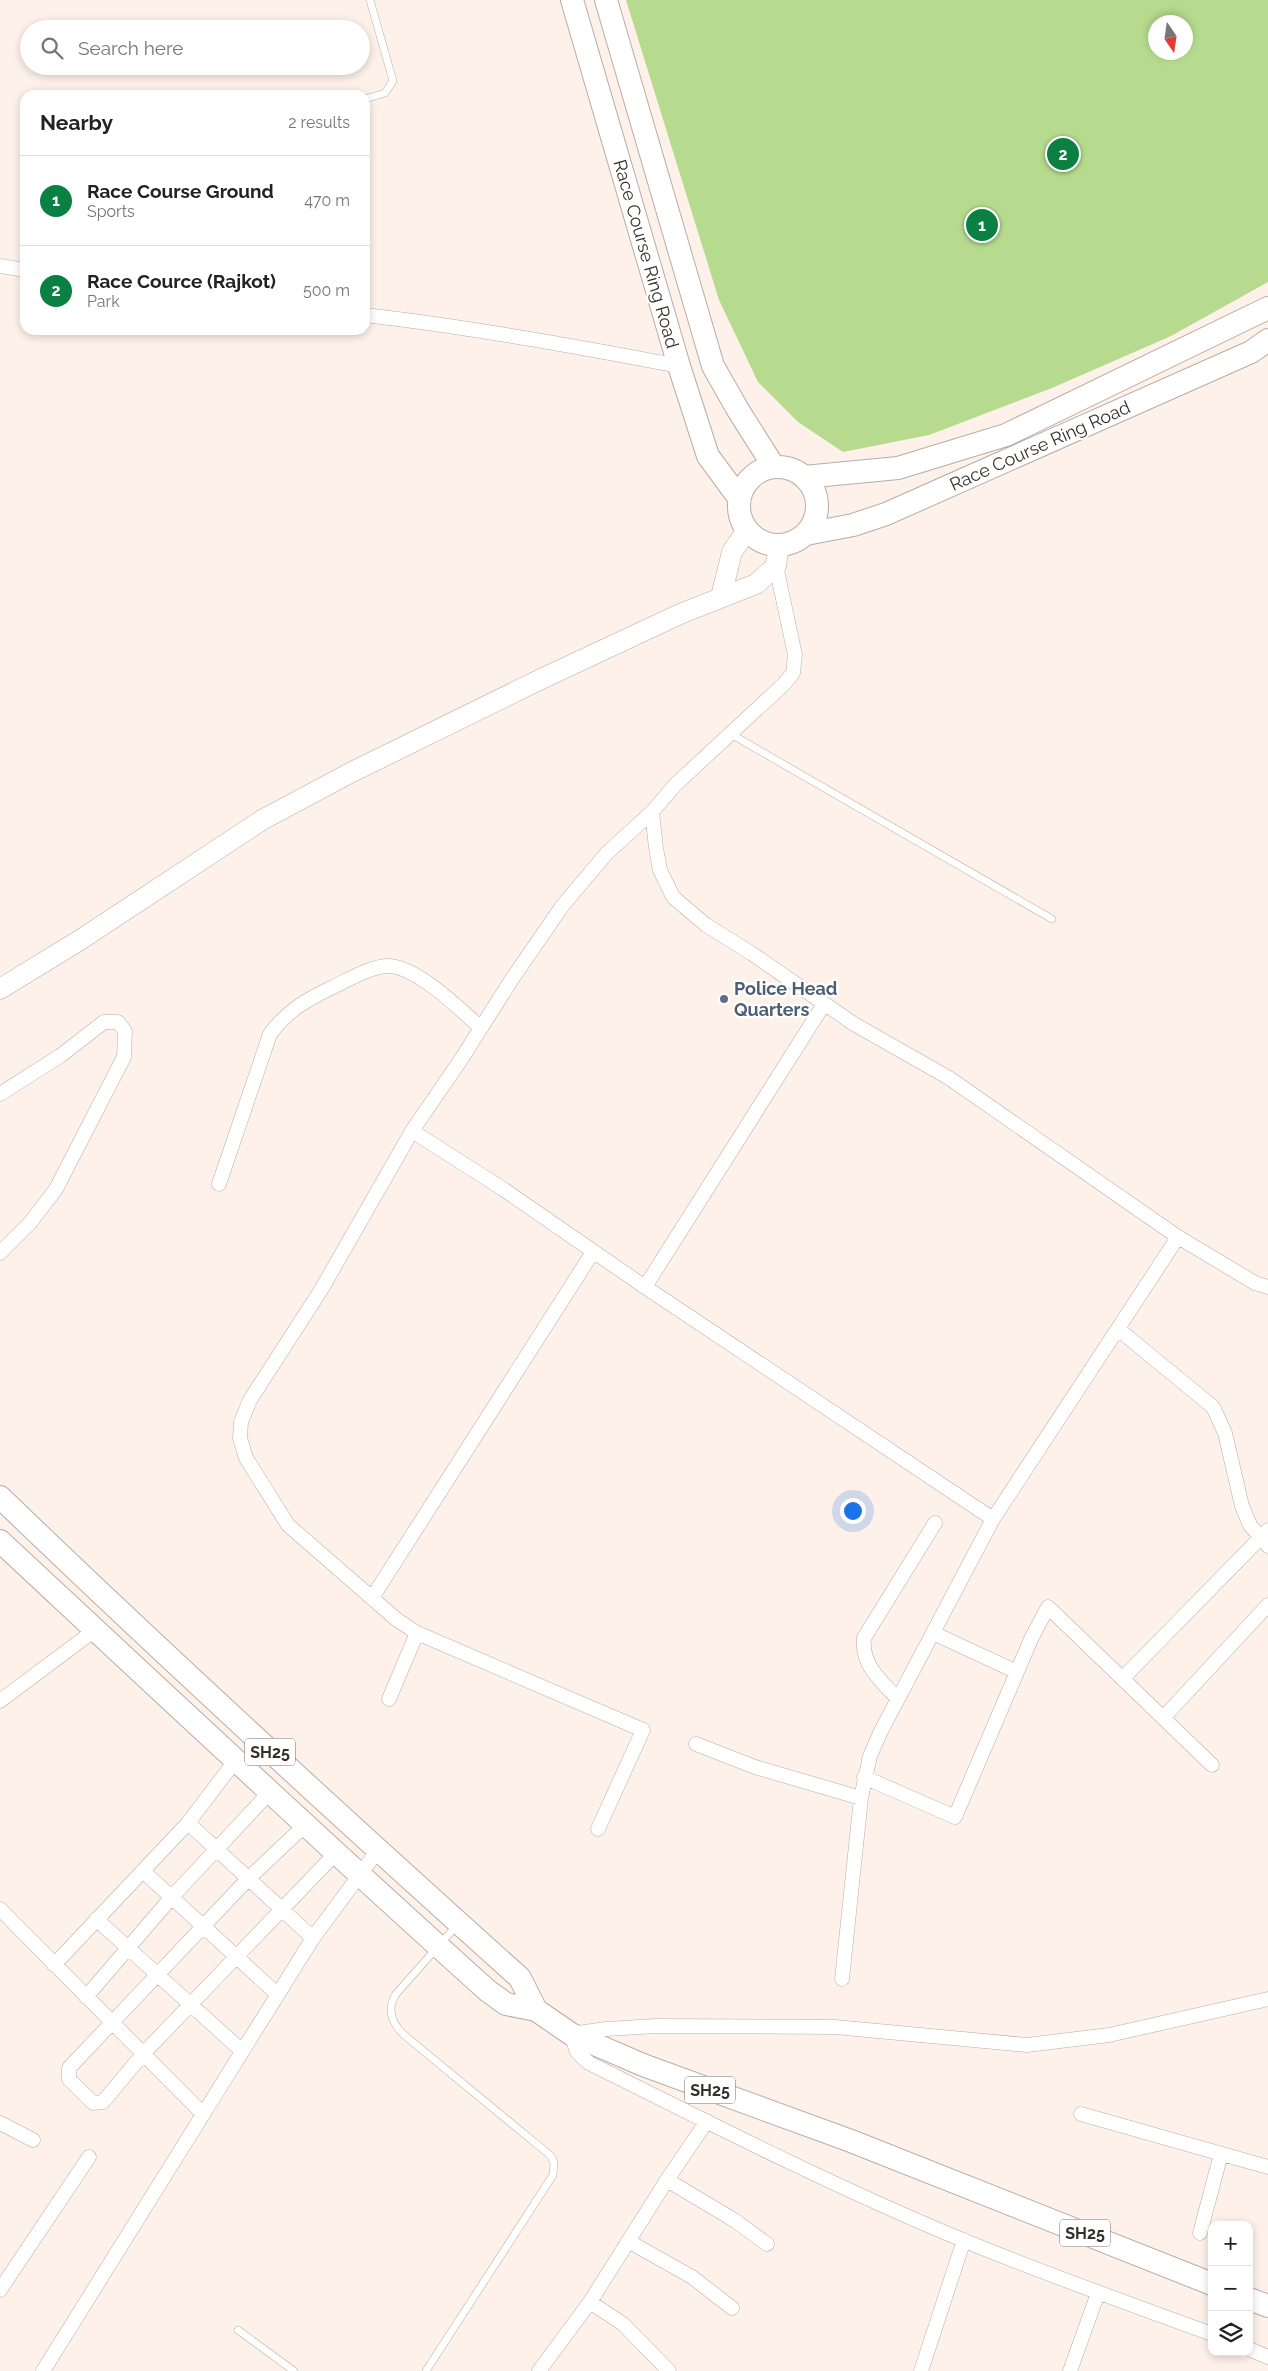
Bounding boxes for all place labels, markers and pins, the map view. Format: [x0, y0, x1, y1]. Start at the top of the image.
pin: 2 [1047, 135, 1079, 173]
pin: 1 [966, 206, 998, 244]
place label: Police Head Quarters [734, 978, 837, 1020]
marker: Police Head Quarters [718, 993, 730, 1005]

